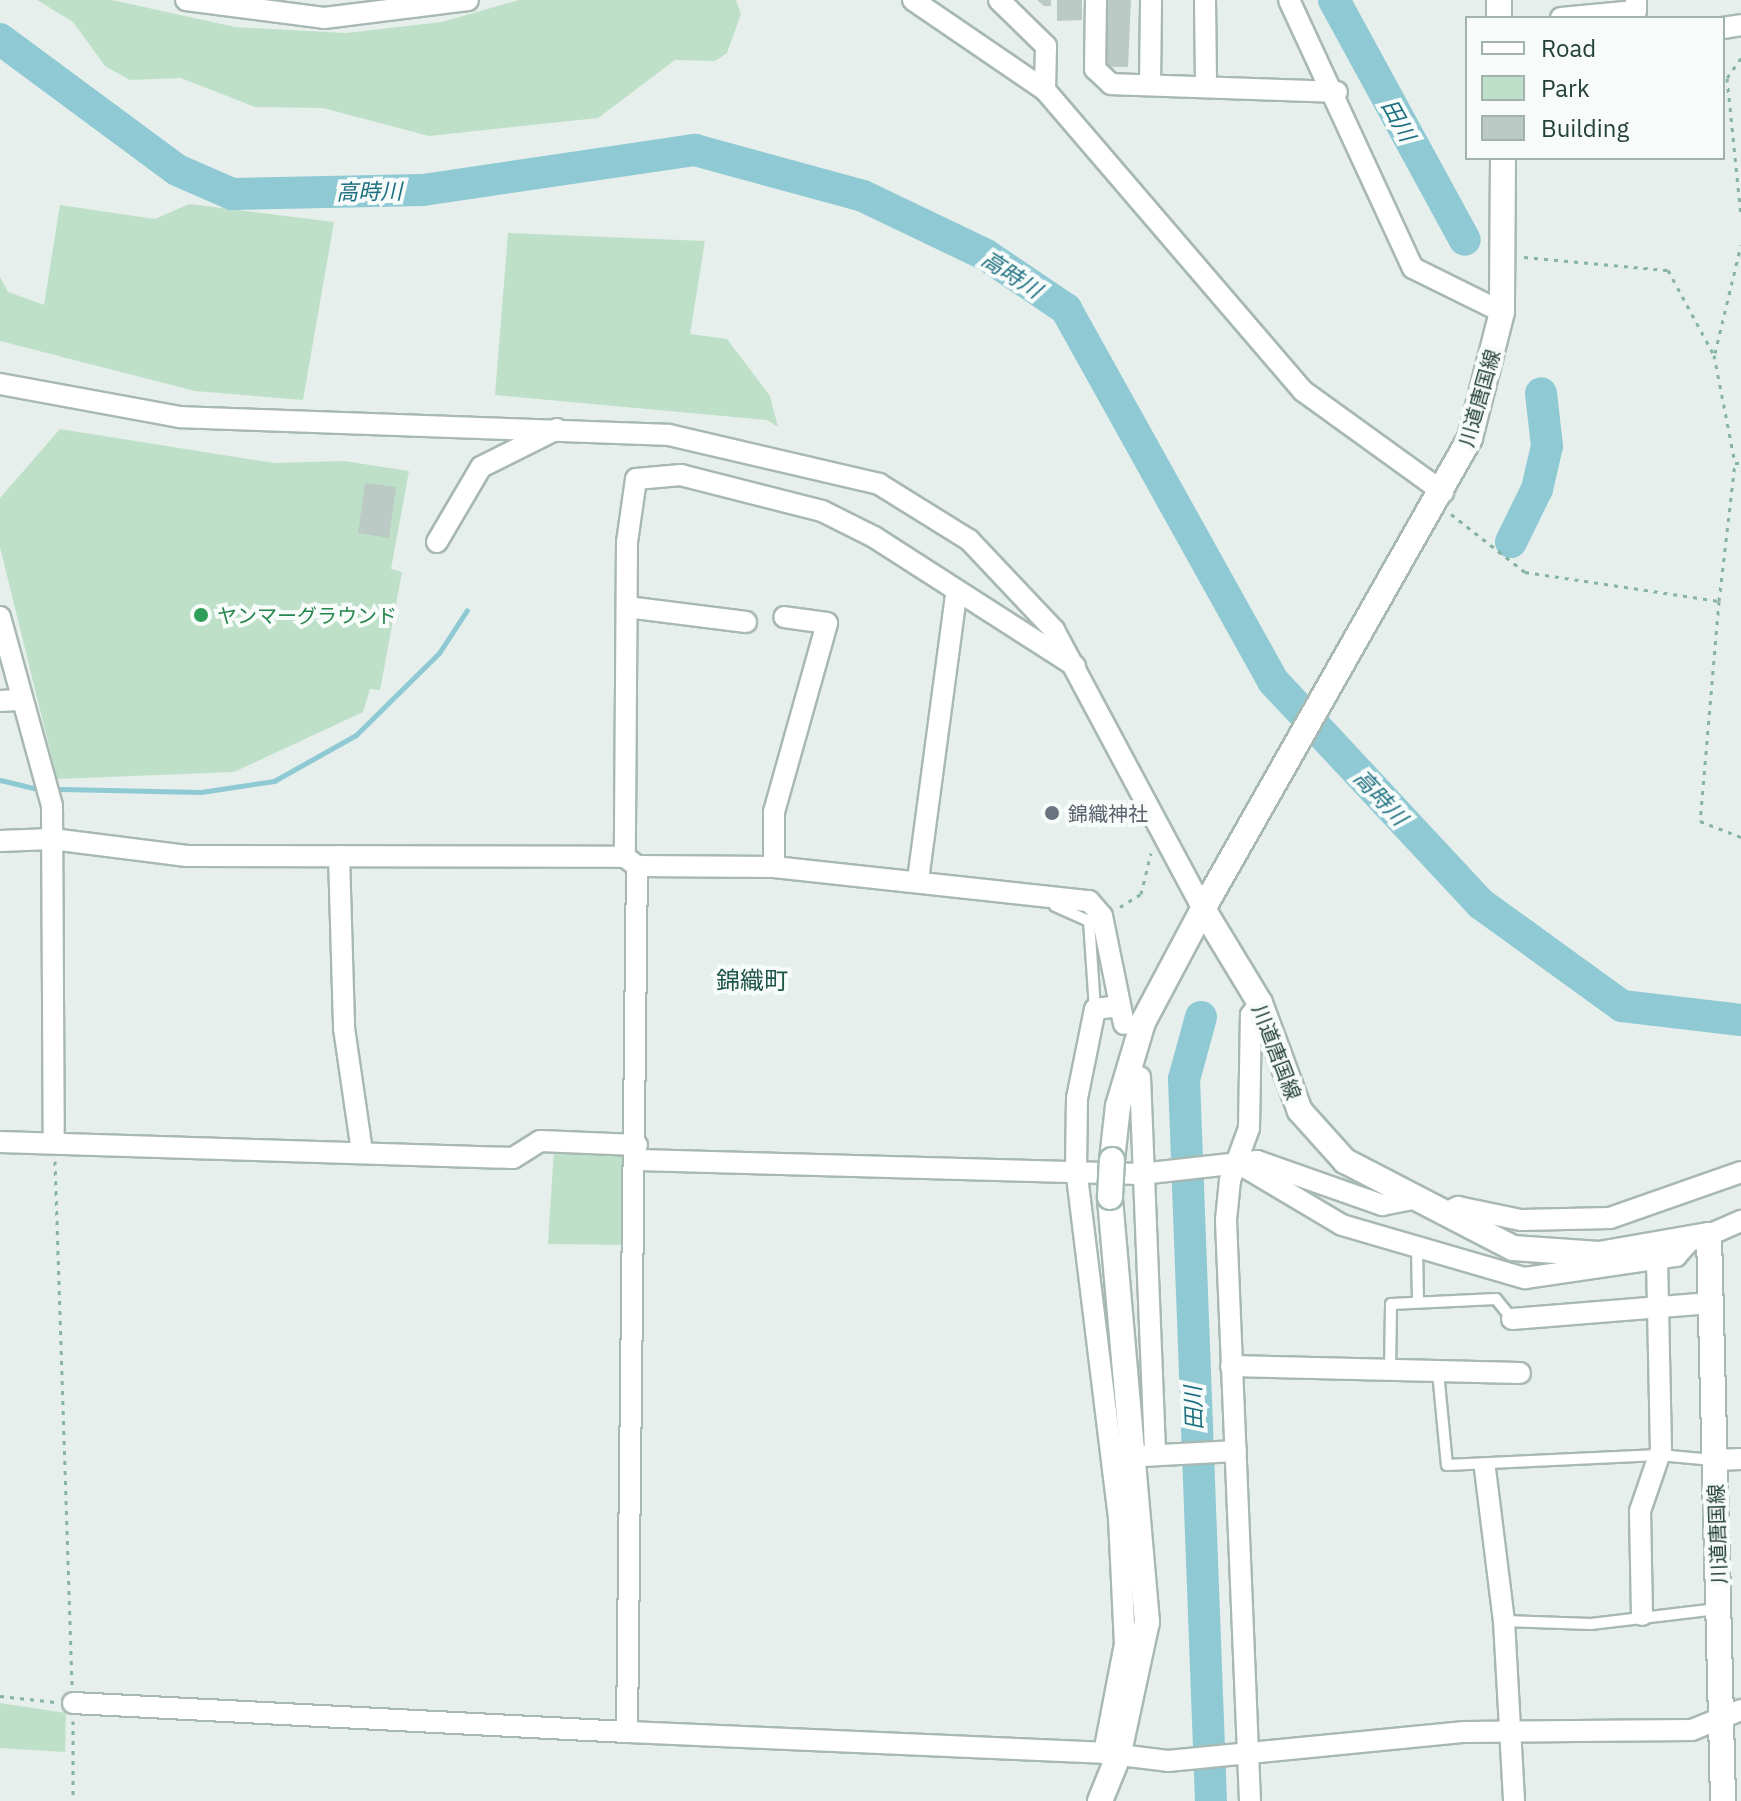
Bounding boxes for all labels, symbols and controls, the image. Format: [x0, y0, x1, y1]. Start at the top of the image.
legend [1465, 16, 1725, 160]
text: Road [1541, 32, 1596, 64]
text: Park [1541, 72, 1590, 104]
water label: 田川 [1377, 94, 1421, 146]
text: Building [1541, 112, 1629, 144]
water label: 高時川 [336, 177, 402, 205]
water label: 高時川 [977, 245, 1047, 303]
street label: 川道唐国線 [1454, 347, 1504, 449]
place label: ヤンマーグラウンド [217, 603, 397, 627]
marker: ヤンマーグラウンド [192, 606, 210, 624]
water label: 高時川 [1349, 764, 1413, 830]
place label: 錦織神社 [1068, 801, 1148, 825]
marker: 錦織神社 [1043, 804, 1061, 822]
district label: 錦織町 [716, 967, 788, 995]
street label: 川道唐国線 [1248, 1001, 1306, 1103]
water label: 田川 [1179, 1386, 1207, 1430]
street label: 川道唐国線 [1703, 1484, 1731, 1584]

